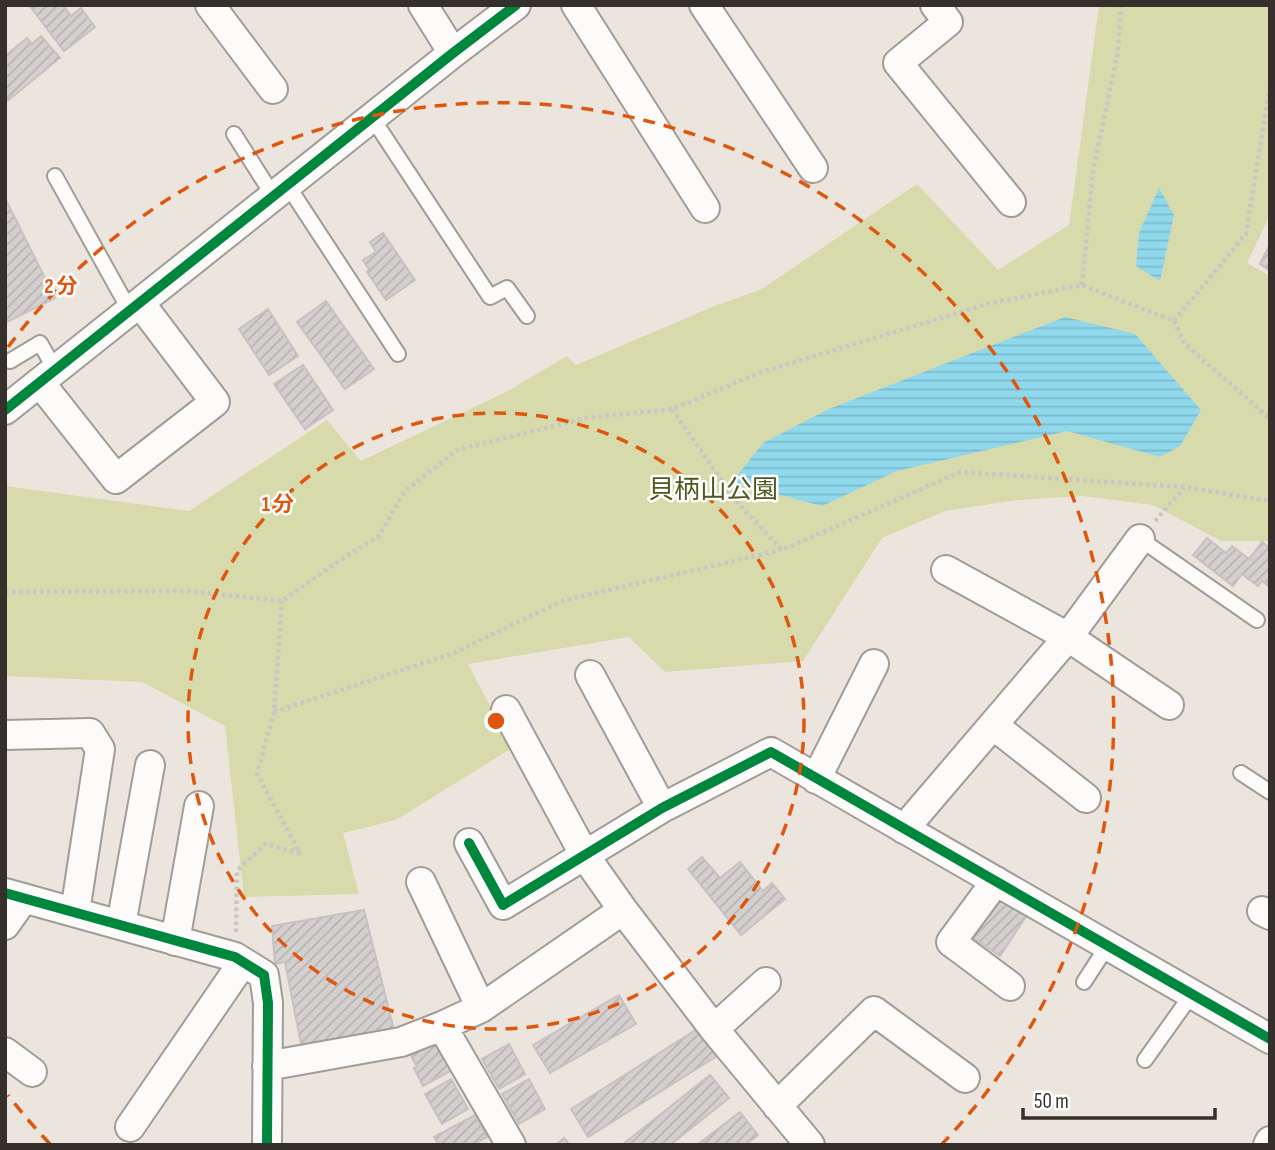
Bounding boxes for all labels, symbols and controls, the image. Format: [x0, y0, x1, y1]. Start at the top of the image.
text: 2 分 [44, 274, 78, 299]
park label: 貝柄山公園 [648, 475, 778, 506]
text: 1 分 [262, 492, 294, 517]
centre of rings [484, 709, 508, 733]
scale bar [1023, 1076, 1216, 1120]
text: 50 m [1034, 1089, 1069, 1114]

